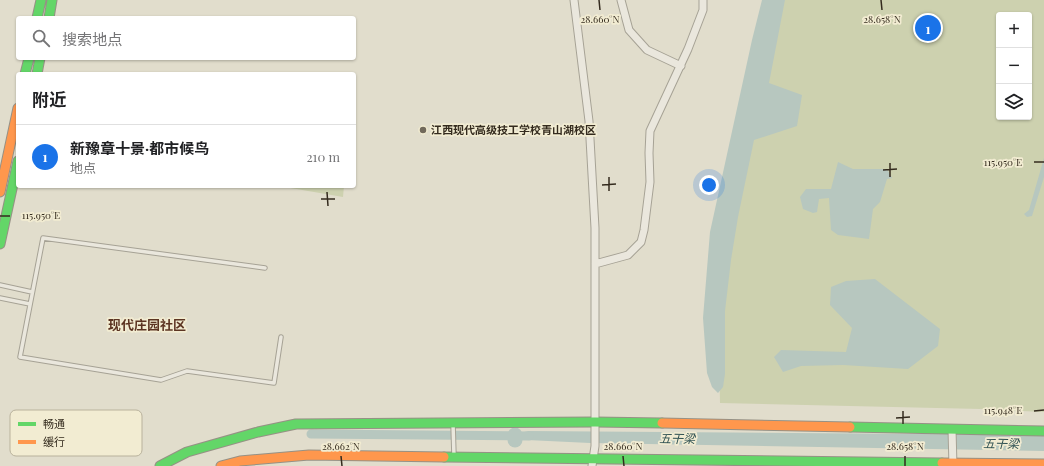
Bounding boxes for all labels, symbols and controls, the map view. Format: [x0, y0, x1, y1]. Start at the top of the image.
text: 28.660°N [581, 12, 619, 26]
text: 28.658°N [863, 12, 901, 26]
map controls [996, 12, 1032, 120]
button: + [996, 12, 1032, 48]
pin: 1 [915, 13, 941, 43]
search box [16, 16, 356, 60]
icon: search [30, 27, 52, 49]
text: 搜索地点 [62, 29, 122, 49]
button: − [996, 48, 1032, 84]
button: layers [996, 84, 1032, 120]
text: 附近 [32, 88, 66, 110]
place label: 江西现代高级技工学校青山湖校区 [431, 122, 596, 137]
marker: 江西现代高级技工学校青山湖校区 [418, 125, 428, 135]
text: 新豫章十景·都市候鸟 [70, 138, 209, 158]
text: 1 [43, 148, 47, 165]
text: 210 m [306, 148, 340, 165]
text: 115.950°E [984, 155, 1022, 169]
text: 地点 [70, 159, 96, 176]
your location [699, 175, 719, 195]
text: 115.950°E [22, 208, 60, 222]
district label: 现代庄园社区 [108, 316, 186, 333]
text: 115.948°E [984, 403, 1022, 417]
legend [10, 410, 142, 456]
text: 畅通 [43, 416, 65, 431]
water label: 五干梁 [659, 430, 696, 446]
text: 缓行 [43, 434, 65, 449]
water label: 五干梁 [983, 435, 1020, 451]
text: 28.662°N [322, 439, 360, 453]
text: 28.660°N [604, 439, 642, 453]
text: 28.658°N [886, 439, 924, 453]

